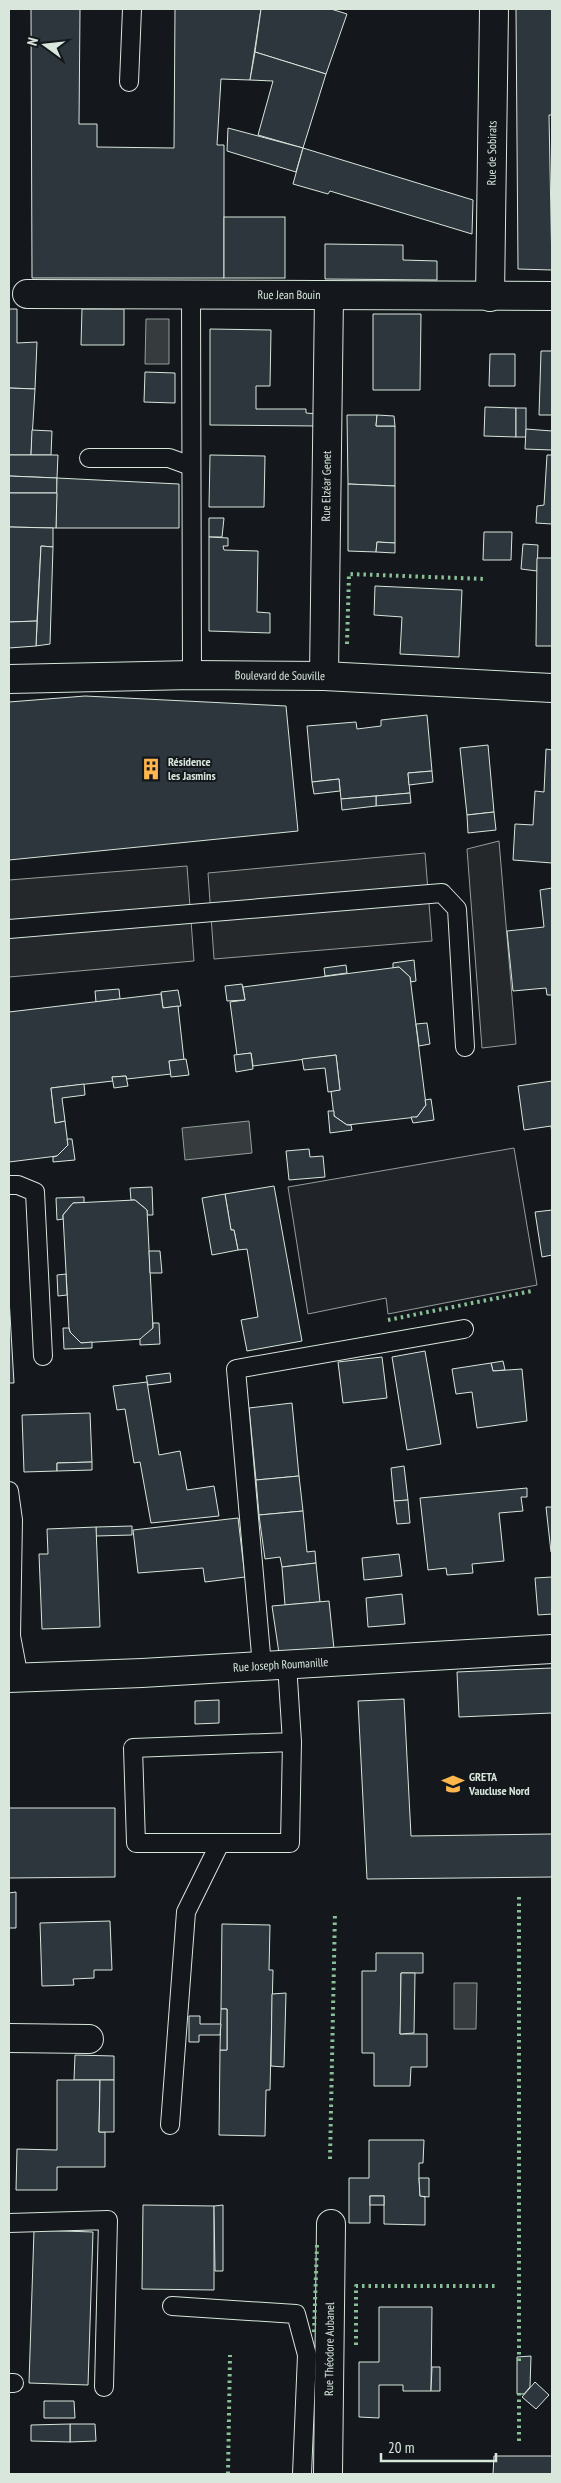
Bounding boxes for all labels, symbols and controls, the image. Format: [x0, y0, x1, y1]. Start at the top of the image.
north arrow [20, 20, 70, 70]
text: N [23, 36, 42, 48]
street label: Rue de Sobirats [484, 120, 499, 186]
street label: Rue Jean Bouin [257, 287, 321, 302]
street label: Rue Elzéar Genet [318, 450, 334, 521]
street label: Boulevard de Souville [235, 667, 325, 683]
place label: Résidence les Jasmins [168, 754, 216, 783]
building icon: Résidence les Jasmins [138, 756, 164, 782]
street label: Rue Joseph Roumanille [233, 1654, 329, 1675]
place label: GRETA Vaucluse Nord [468, 1769, 530, 1798]
school or university icon: GRETA Vaucluse Nord [440, 1771, 466, 1797]
street label: Rue Théodore Aubanel [321, 2302, 337, 2396]
scale bar [381, 2430, 496, 2462]
text: 20 m [388, 2438, 414, 2457]

